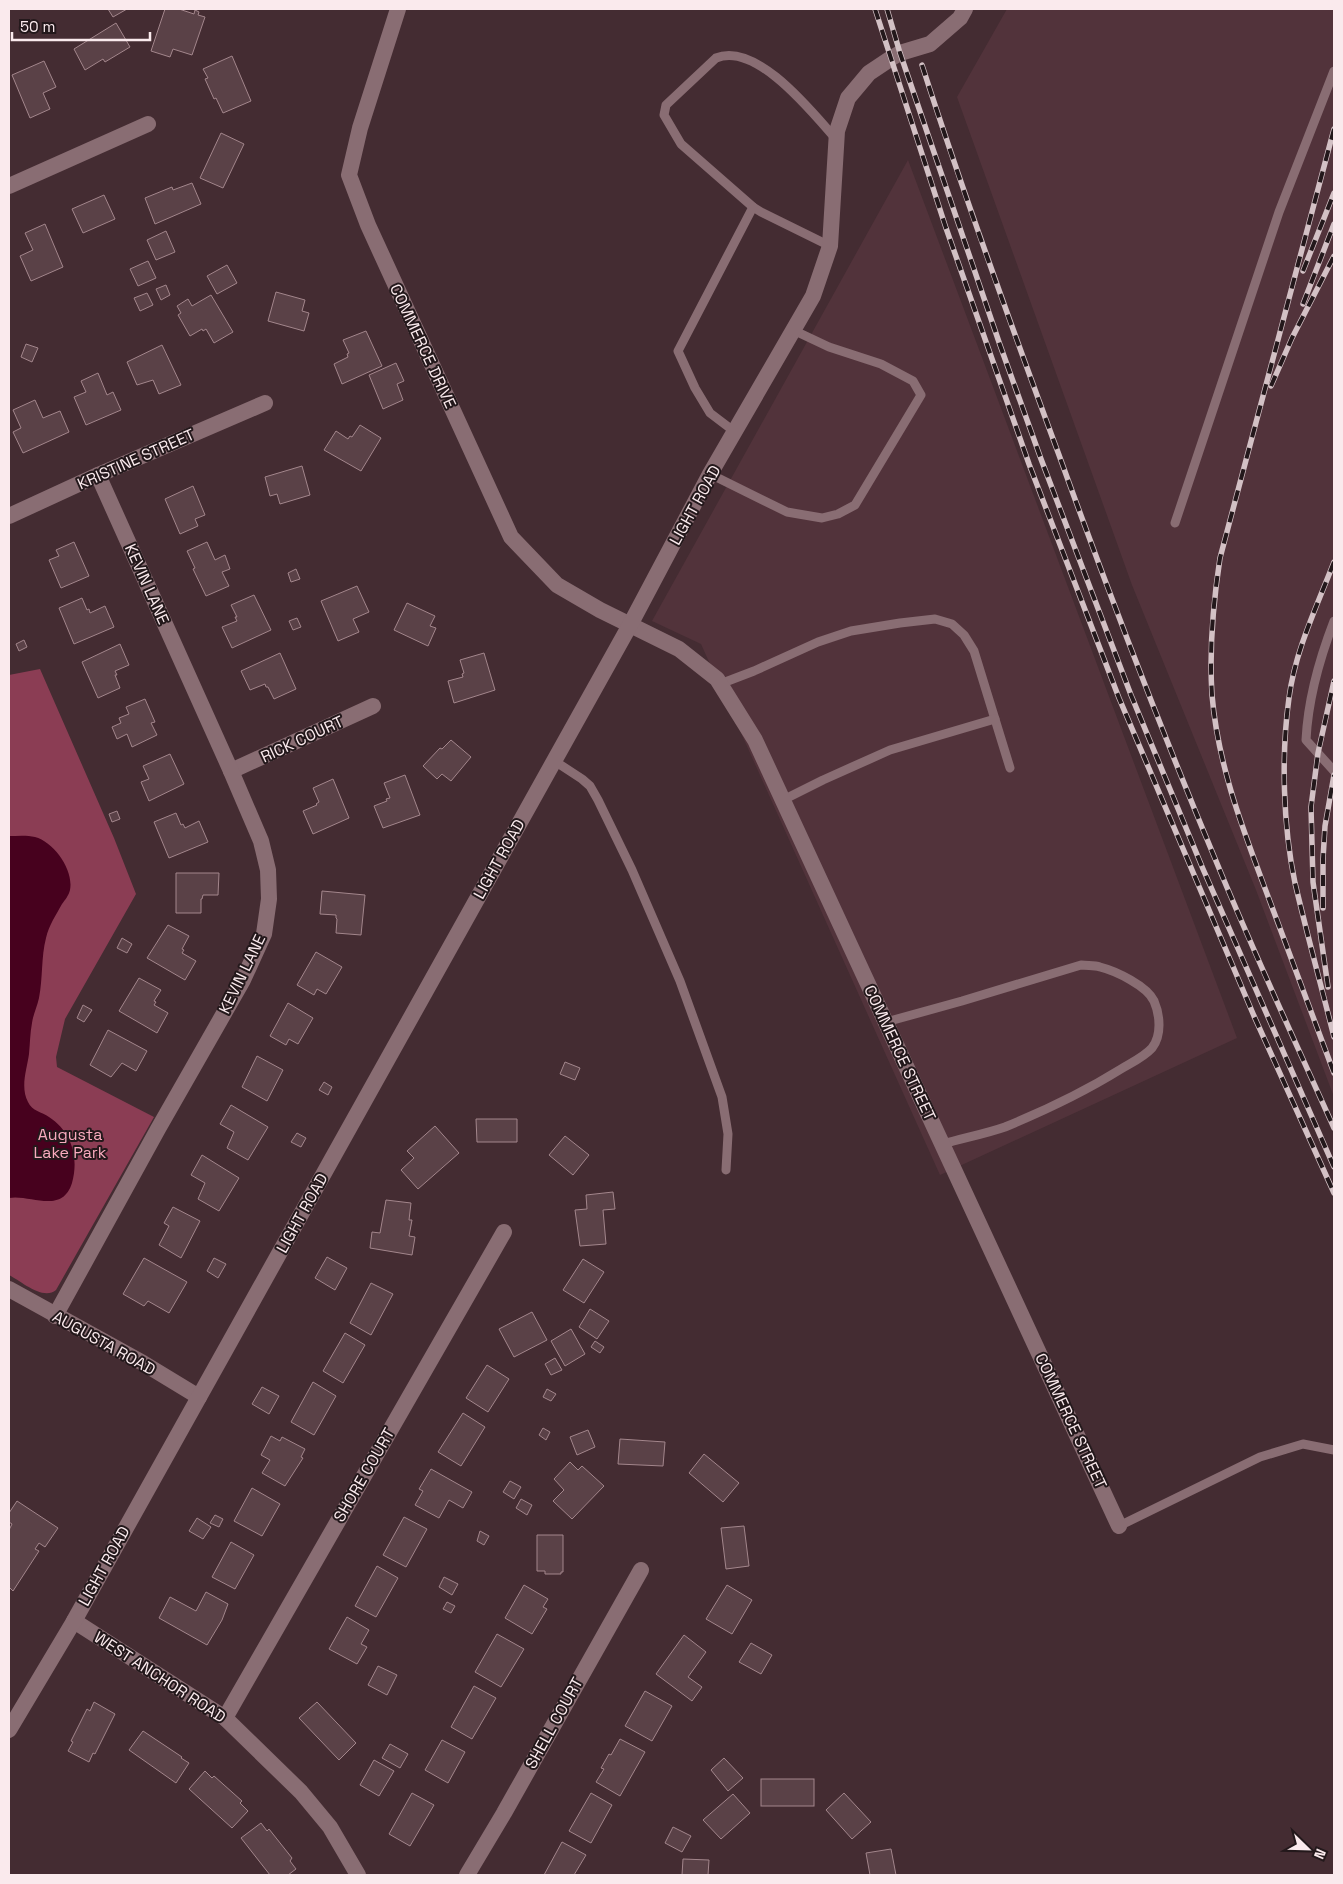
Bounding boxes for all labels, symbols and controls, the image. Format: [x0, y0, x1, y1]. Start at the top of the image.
scale bar [12, 10, 150, 42]
text: 50 m [20, 17, 55, 36]
street label: COMMERCE DRIVE [385, 281, 461, 411]
street label: KRISTINE STREET [74, 424, 198, 494]
street label: LIGHT ROAD [664, 461, 726, 549]
street label: KEVIN LANE [120, 541, 174, 627]
street label: RICK COURT [257, 711, 347, 767]
street label: LIGHT ROAD [468, 815, 530, 903]
street label: KEVIN LANE [214, 931, 270, 1017]
street label: COMMERCE STREET [859, 982, 941, 1124]
park label: Augusta Lake Park [34, 1124, 107, 1163]
street label: LIGHT ROAD [271, 1169, 333, 1257]
street label: AUGUSTA ROAD [49, 1306, 159, 1380]
street label: COMMERCE STREET [1030, 1350, 1112, 1492]
street label: SHORE COURT [329, 1424, 399, 1526]
street label: LIGHT ROAD [73, 1522, 135, 1610]
street label: WEST ANCHOR ROAD [90, 1627, 230, 1727]
street label: SHELL COURT [520, 1674, 588, 1772]
north arrow [1283, 1824, 1333, 1874]
text: N [1310, 1846, 1330, 1862]

